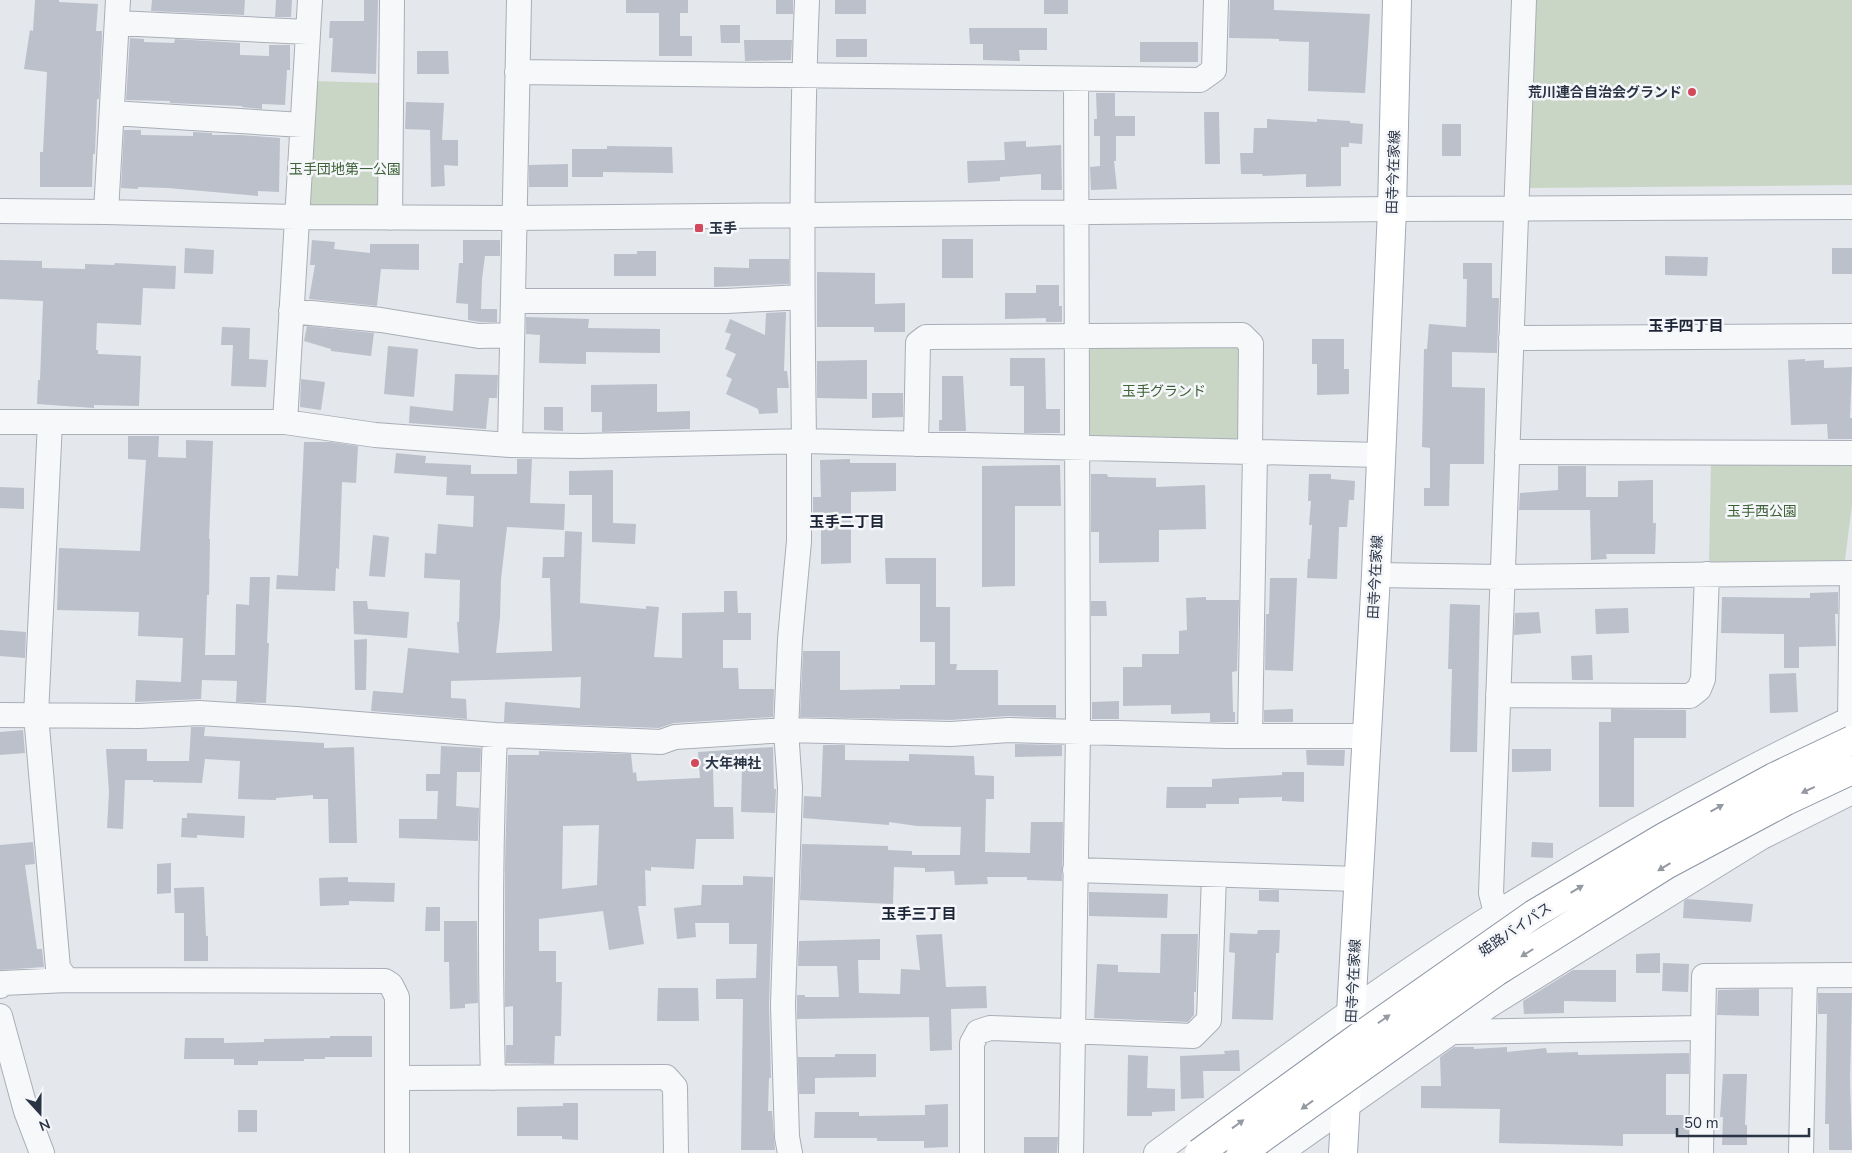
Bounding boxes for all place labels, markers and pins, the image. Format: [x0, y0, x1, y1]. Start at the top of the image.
place label: 荒川連合自治会グランド [1528, 83, 1682, 102]
marker: 荒川連合自治会グランド [1686, 86, 1698, 98]
place label: 玉手 [709, 219, 737, 238]
marker: 玉手 [693, 222, 705, 234]
place label: 大年神社 [705, 754, 761, 773]
marker: 大年神社 [689, 757, 701, 769]

